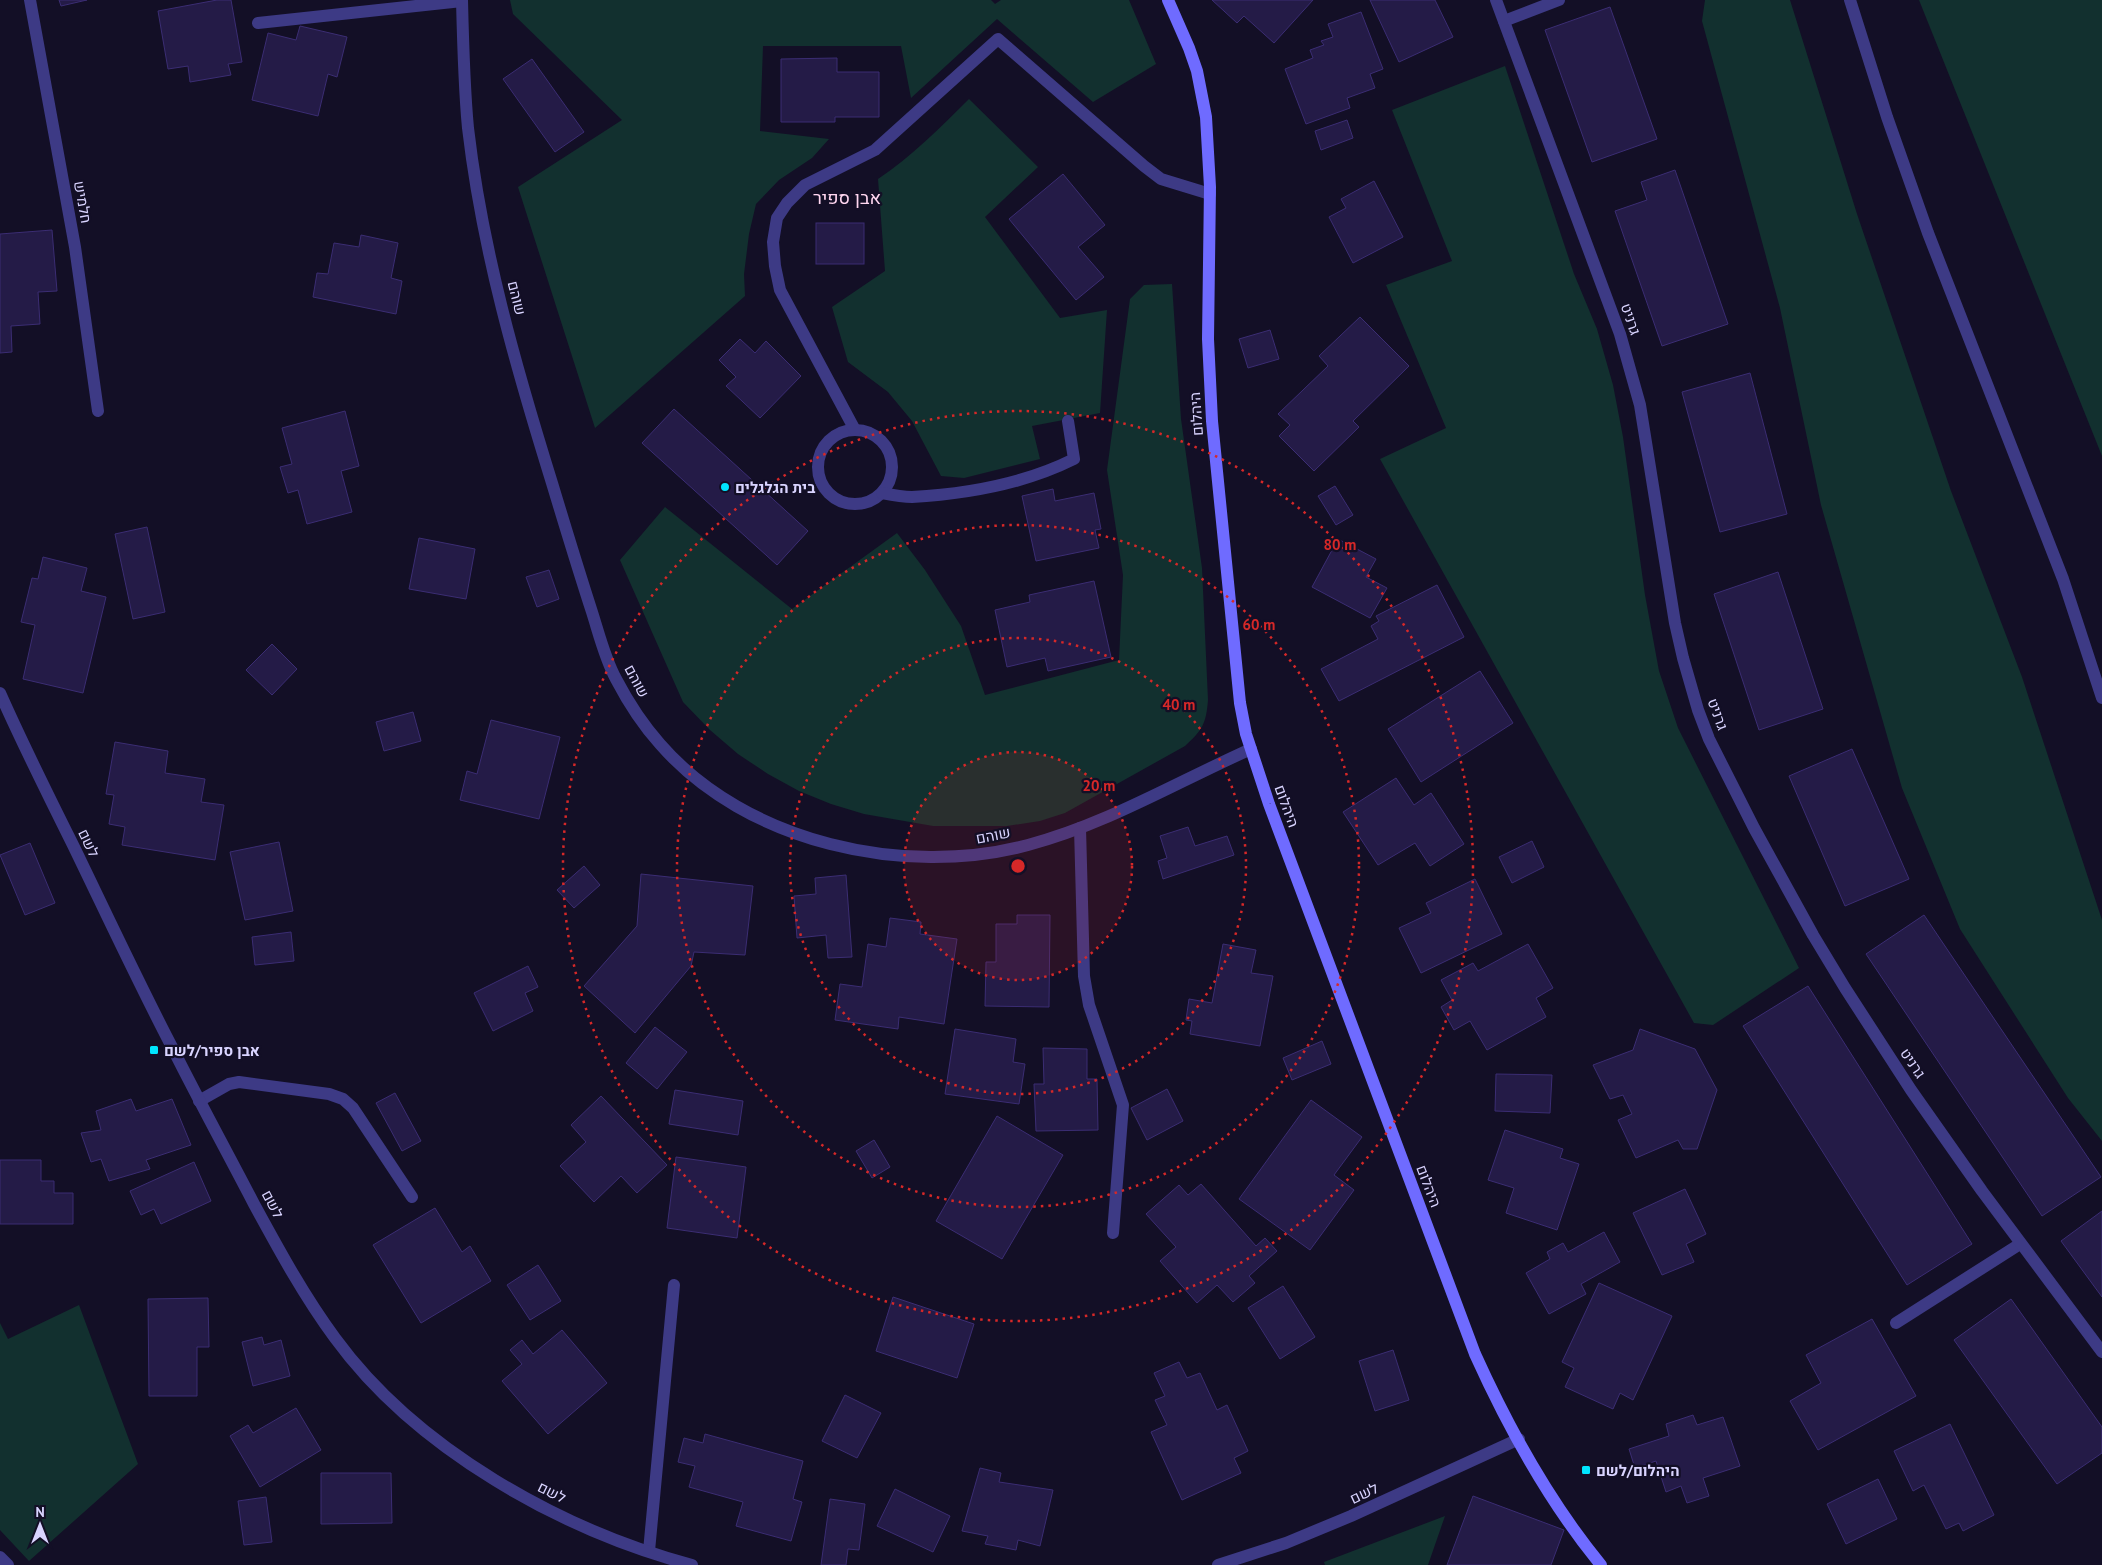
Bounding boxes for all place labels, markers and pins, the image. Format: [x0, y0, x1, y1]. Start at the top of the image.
place label: בית הגלגלים [735, 478, 815, 497]
marker: בית הגלגלים [719, 481, 731, 493]
centre of rings [1009, 857, 1027, 875]
place label: אבן ספיר/לשם [164, 1041, 260, 1060]
marker: אבן ספיר/לשם [148, 1044, 160, 1056]
place label: היהלום/לשם [1596, 1461, 1679, 1480]
marker: היהלום/לשם [1580, 1464, 1592, 1476]

